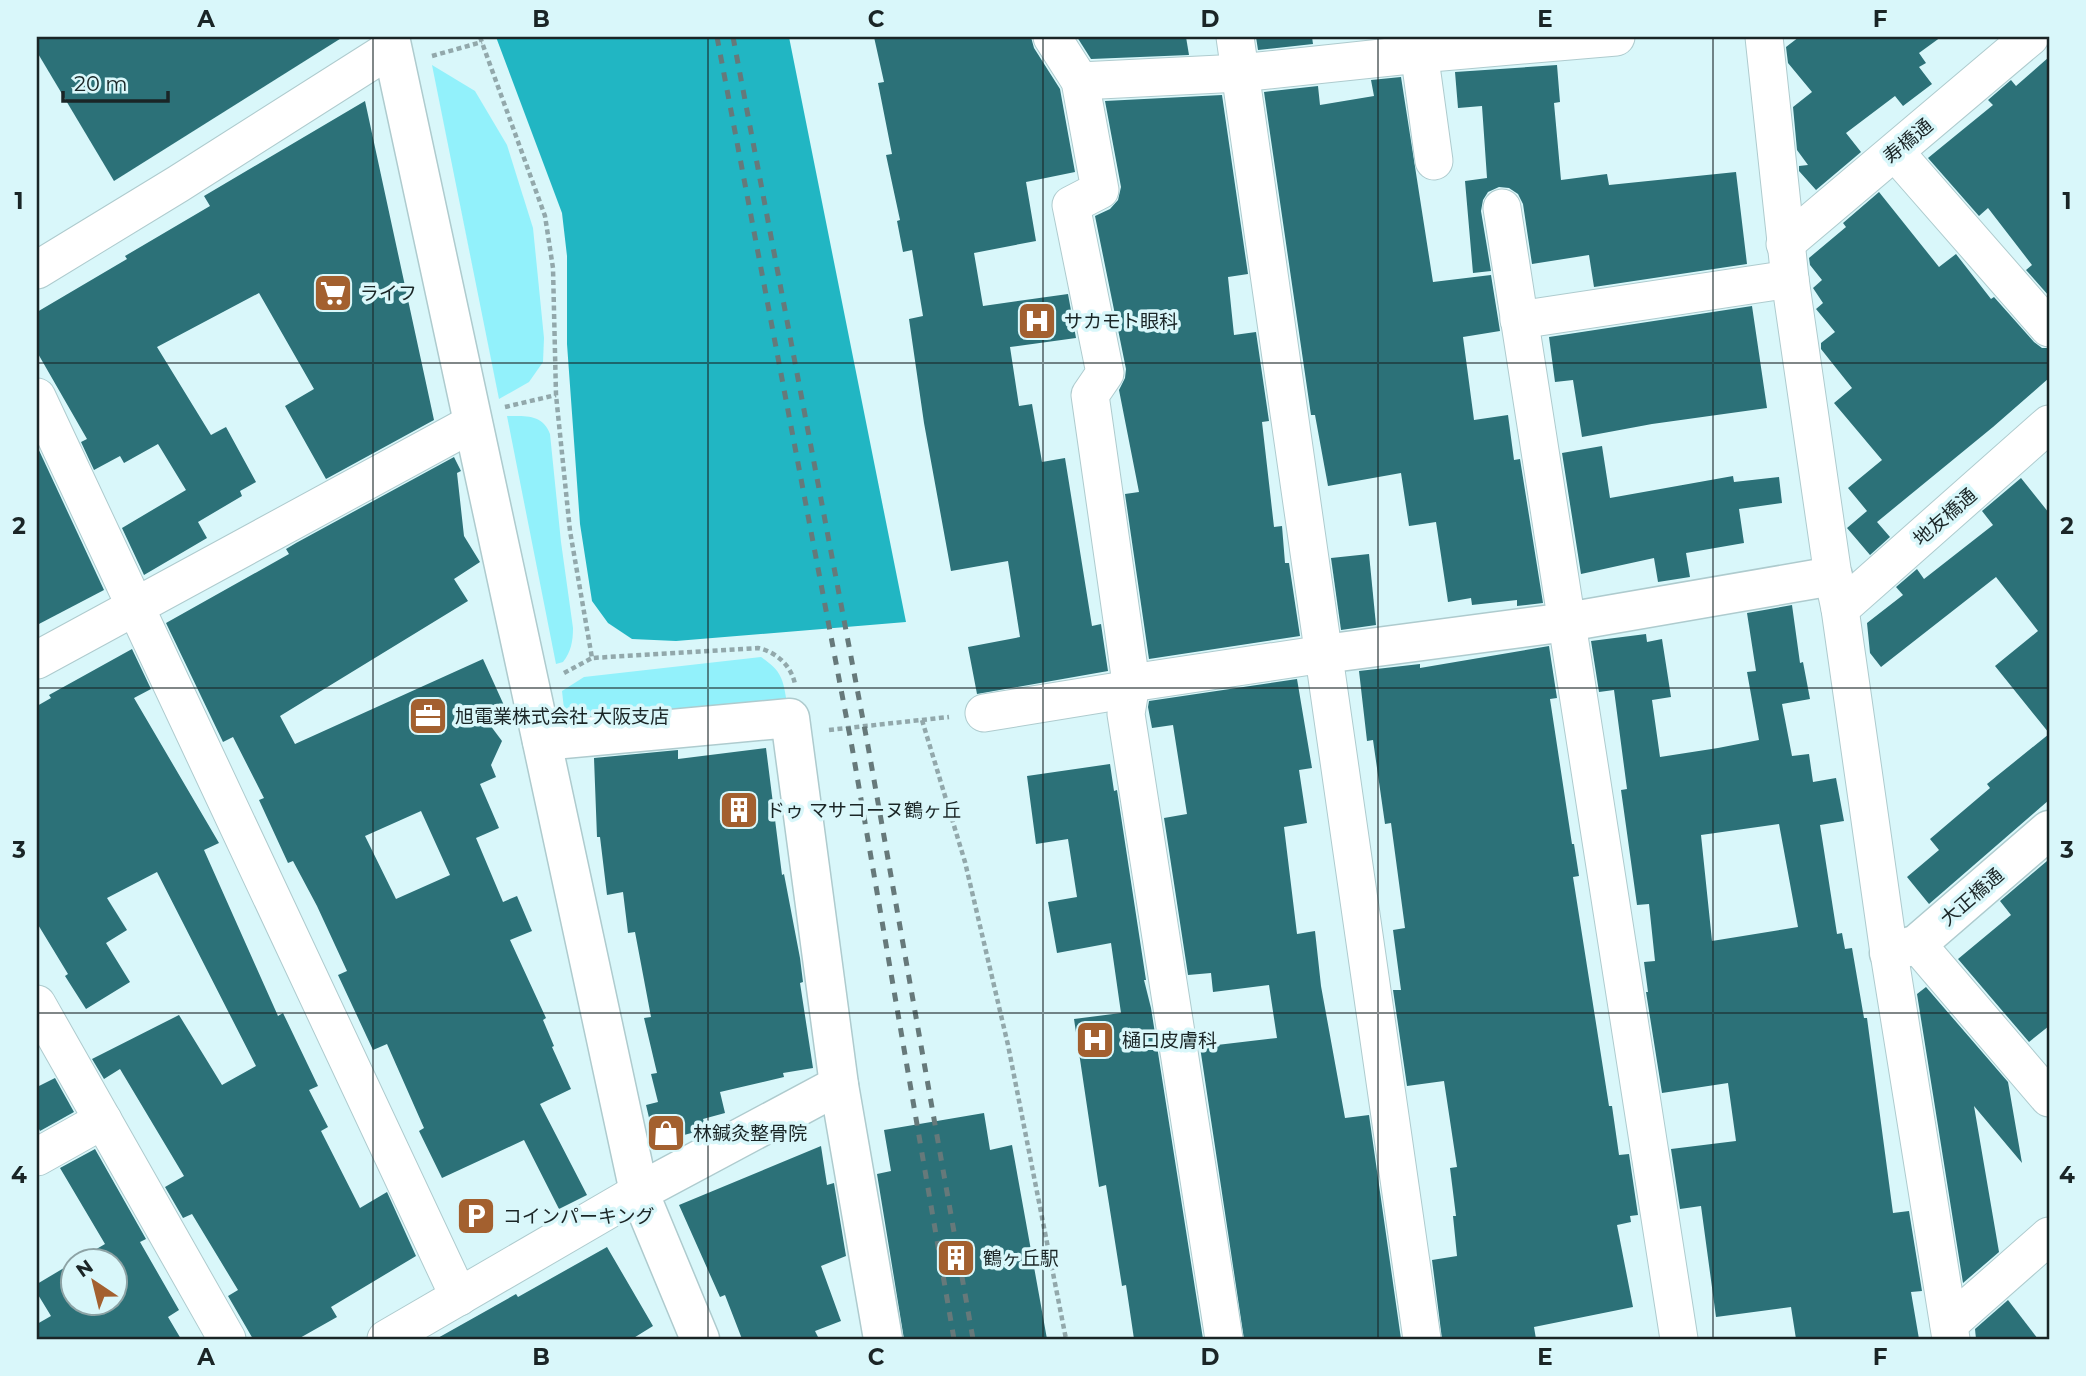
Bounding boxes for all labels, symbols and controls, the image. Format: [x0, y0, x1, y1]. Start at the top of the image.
text: A [196, 5, 215, 33]
text: B [532, 5, 550, 33]
text: C [868, 5, 885, 33]
text: D [1201, 5, 1220, 33]
text: E [1537, 5, 1553, 33]
text: F [1873, 5, 1888, 33]
scale bar [63, 60, 168, 104]
text: 20 m [74, 71, 128, 96]
street label: 寿橋通 [1879, 114, 1937, 168]
text: 1 [14, 187, 24, 215]
text: 1 [2062, 187, 2072, 215]
supermarket icon: ライフ [312, 272, 354, 314]
place label: ライフ [360, 282, 417, 305]
hospital icon: サカモト眼科 [1016, 300, 1058, 342]
place label: サカモト眼科 [1064, 310, 1178, 333]
street label: 地友橋通 [1909, 483, 1981, 551]
text: 2 [12, 512, 26, 540]
text: 2 [2060, 512, 2074, 540]
office icon: 旭電業株式会社 大阪支店 [407, 695, 449, 737]
place label: 旭電業株式会社 大阪支店 [455, 705, 669, 728]
building icon: ドゥ マサコーヌ鶴ヶ丘 [718, 789, 760, 831]
place label: ドゥ マサコーヌ鶴ヶ丘 [766, 799, 961, 822]
text: 3 [11, 836, 26, 864]
text: 3 [2059, 836, 2074, 864]
street label: 大正橋通 [1936, 863, 2008, 931]
hospital icon: 樋口皮膚科 [1074, 1019, 1116, 1061]
place label: 樋口皮膚科 [1122, 1029, 1217, 1052]
shop icon: 林鍼灸整骨院 [645, 1112, 687, 1154]
place label: 林鍼灸整骨院 [693, 1122, 807, 1145]
text: 4 [11, 1161, 27, 1189]
text: 4 [2059, 1161, 2075, 1189]
parking icon: コインパーキング [455, 1195, 497, 1237]
place label: コインパーキング [503, 1205, 654, 1228]
building icon: 鶴ヶ丘駅 [935, 1237, 977, 1279]
north arrow [60, 1246, 130, 1316]
place label: 鶴ヶ丘駅 [983, 1247, 1059, 1270]
text: N [72, 1255, 97, 1282]
text: A [196, 1343, 215, 1371]
text: B [532, 1343, 550, 1371]
text: C [868, 1343, 885, 1371]
text: D [1201, 1343, 1220, 1371]
text: E [1537, 1343, 1553, 1371]
text: F [1873, 1343, 1888, 1371]

